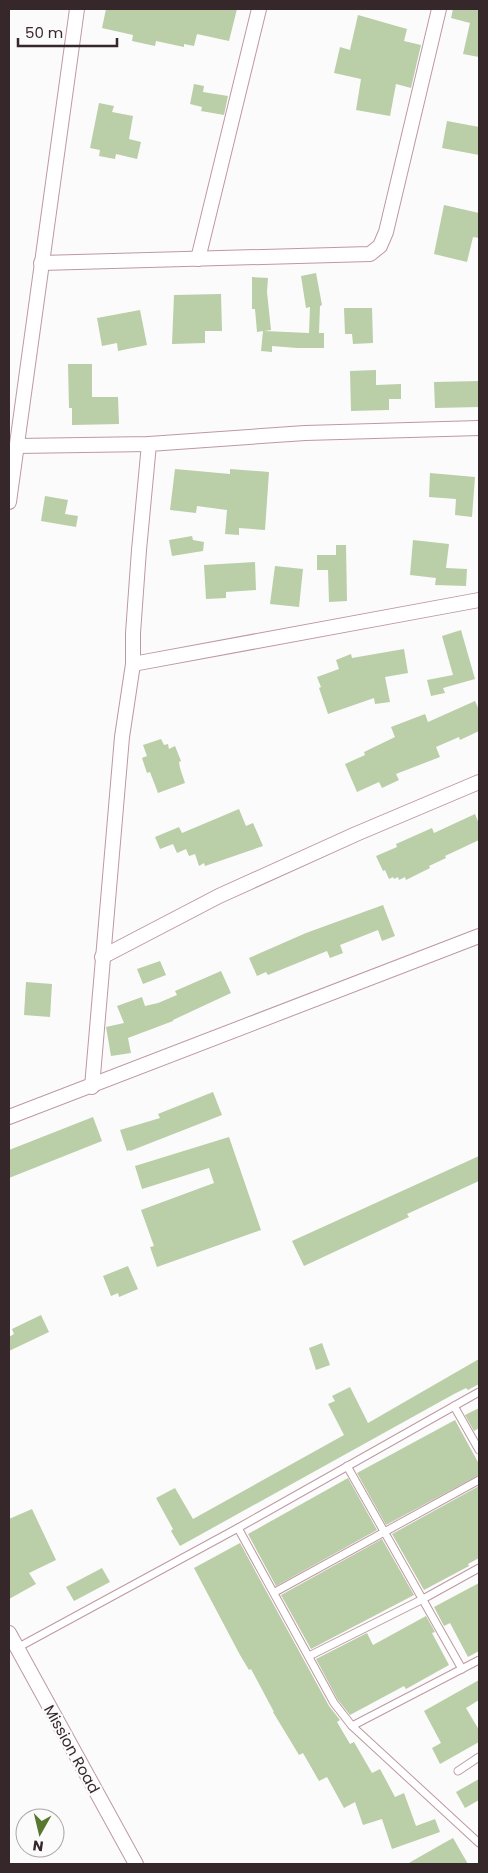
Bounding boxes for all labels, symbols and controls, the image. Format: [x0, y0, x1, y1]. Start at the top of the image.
scale bar [18, 15, 116, 47]
text: 50 m [25, 22, 63, 43]
street label: Mission Road [39, 1701, 105, 1797]
north arrow [15, 1808, 65, 1858]
text: N [32, 1835, 45, 1857]

